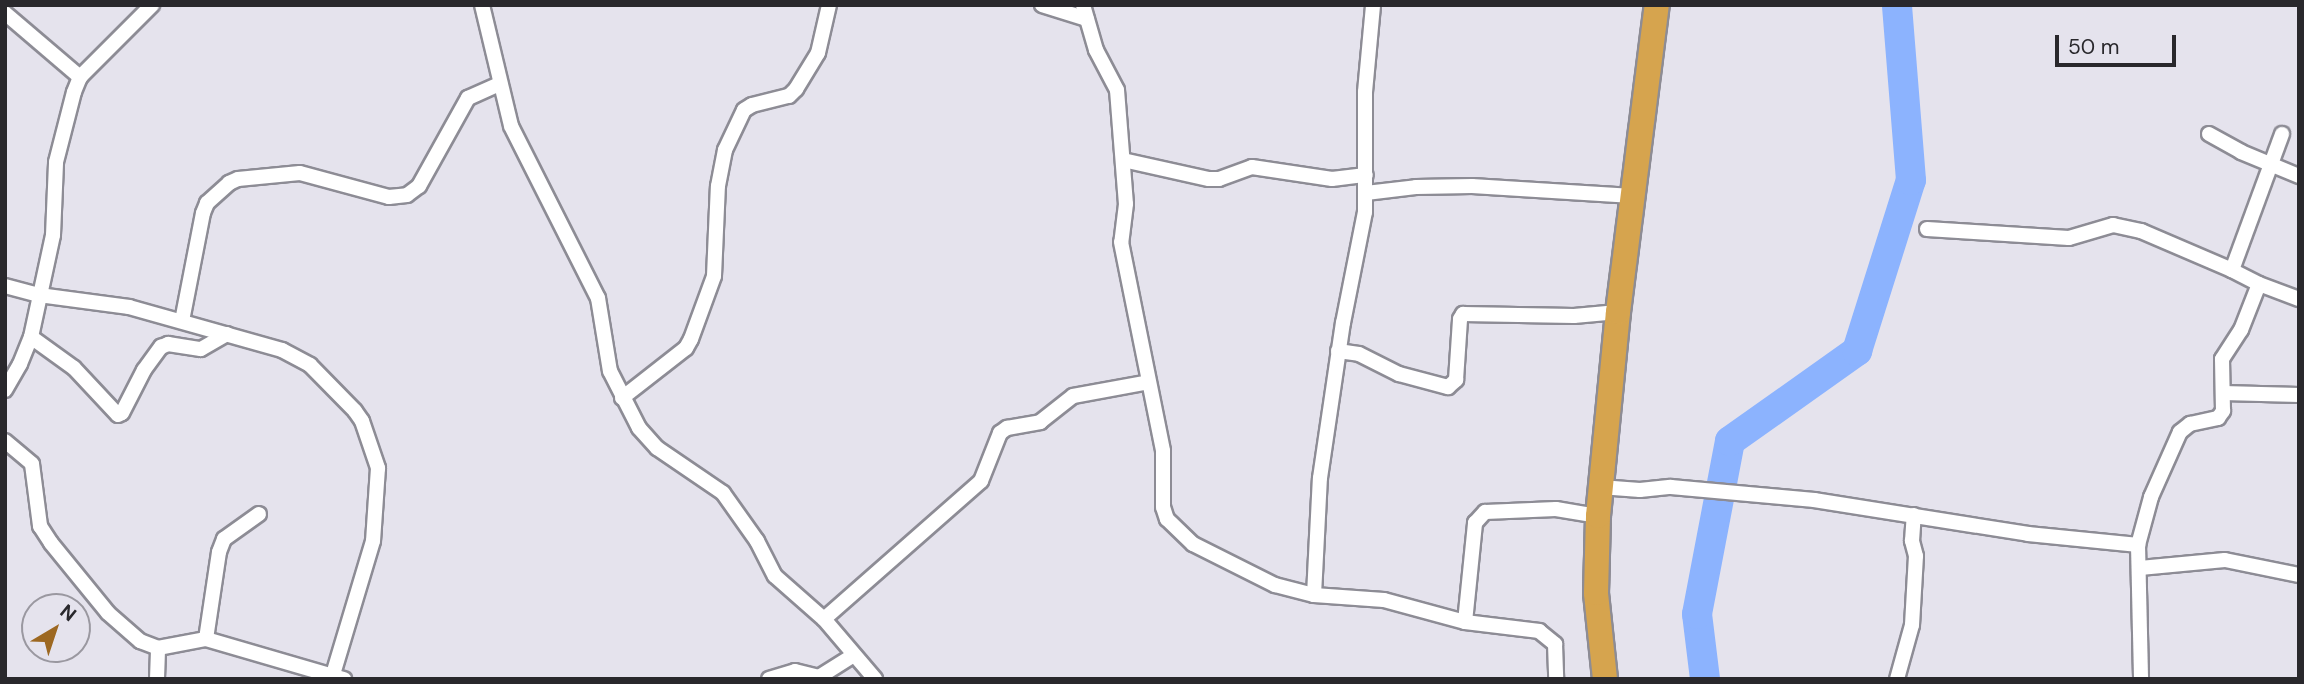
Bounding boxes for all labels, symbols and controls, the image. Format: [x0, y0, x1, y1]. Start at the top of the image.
scale bar [2059, 21, 2180, 65]
text: 50 m [2068, 33, 2119, 61]
north arrow [21, 593, 91, 663]
text: N [55, 599, 82, 627]

